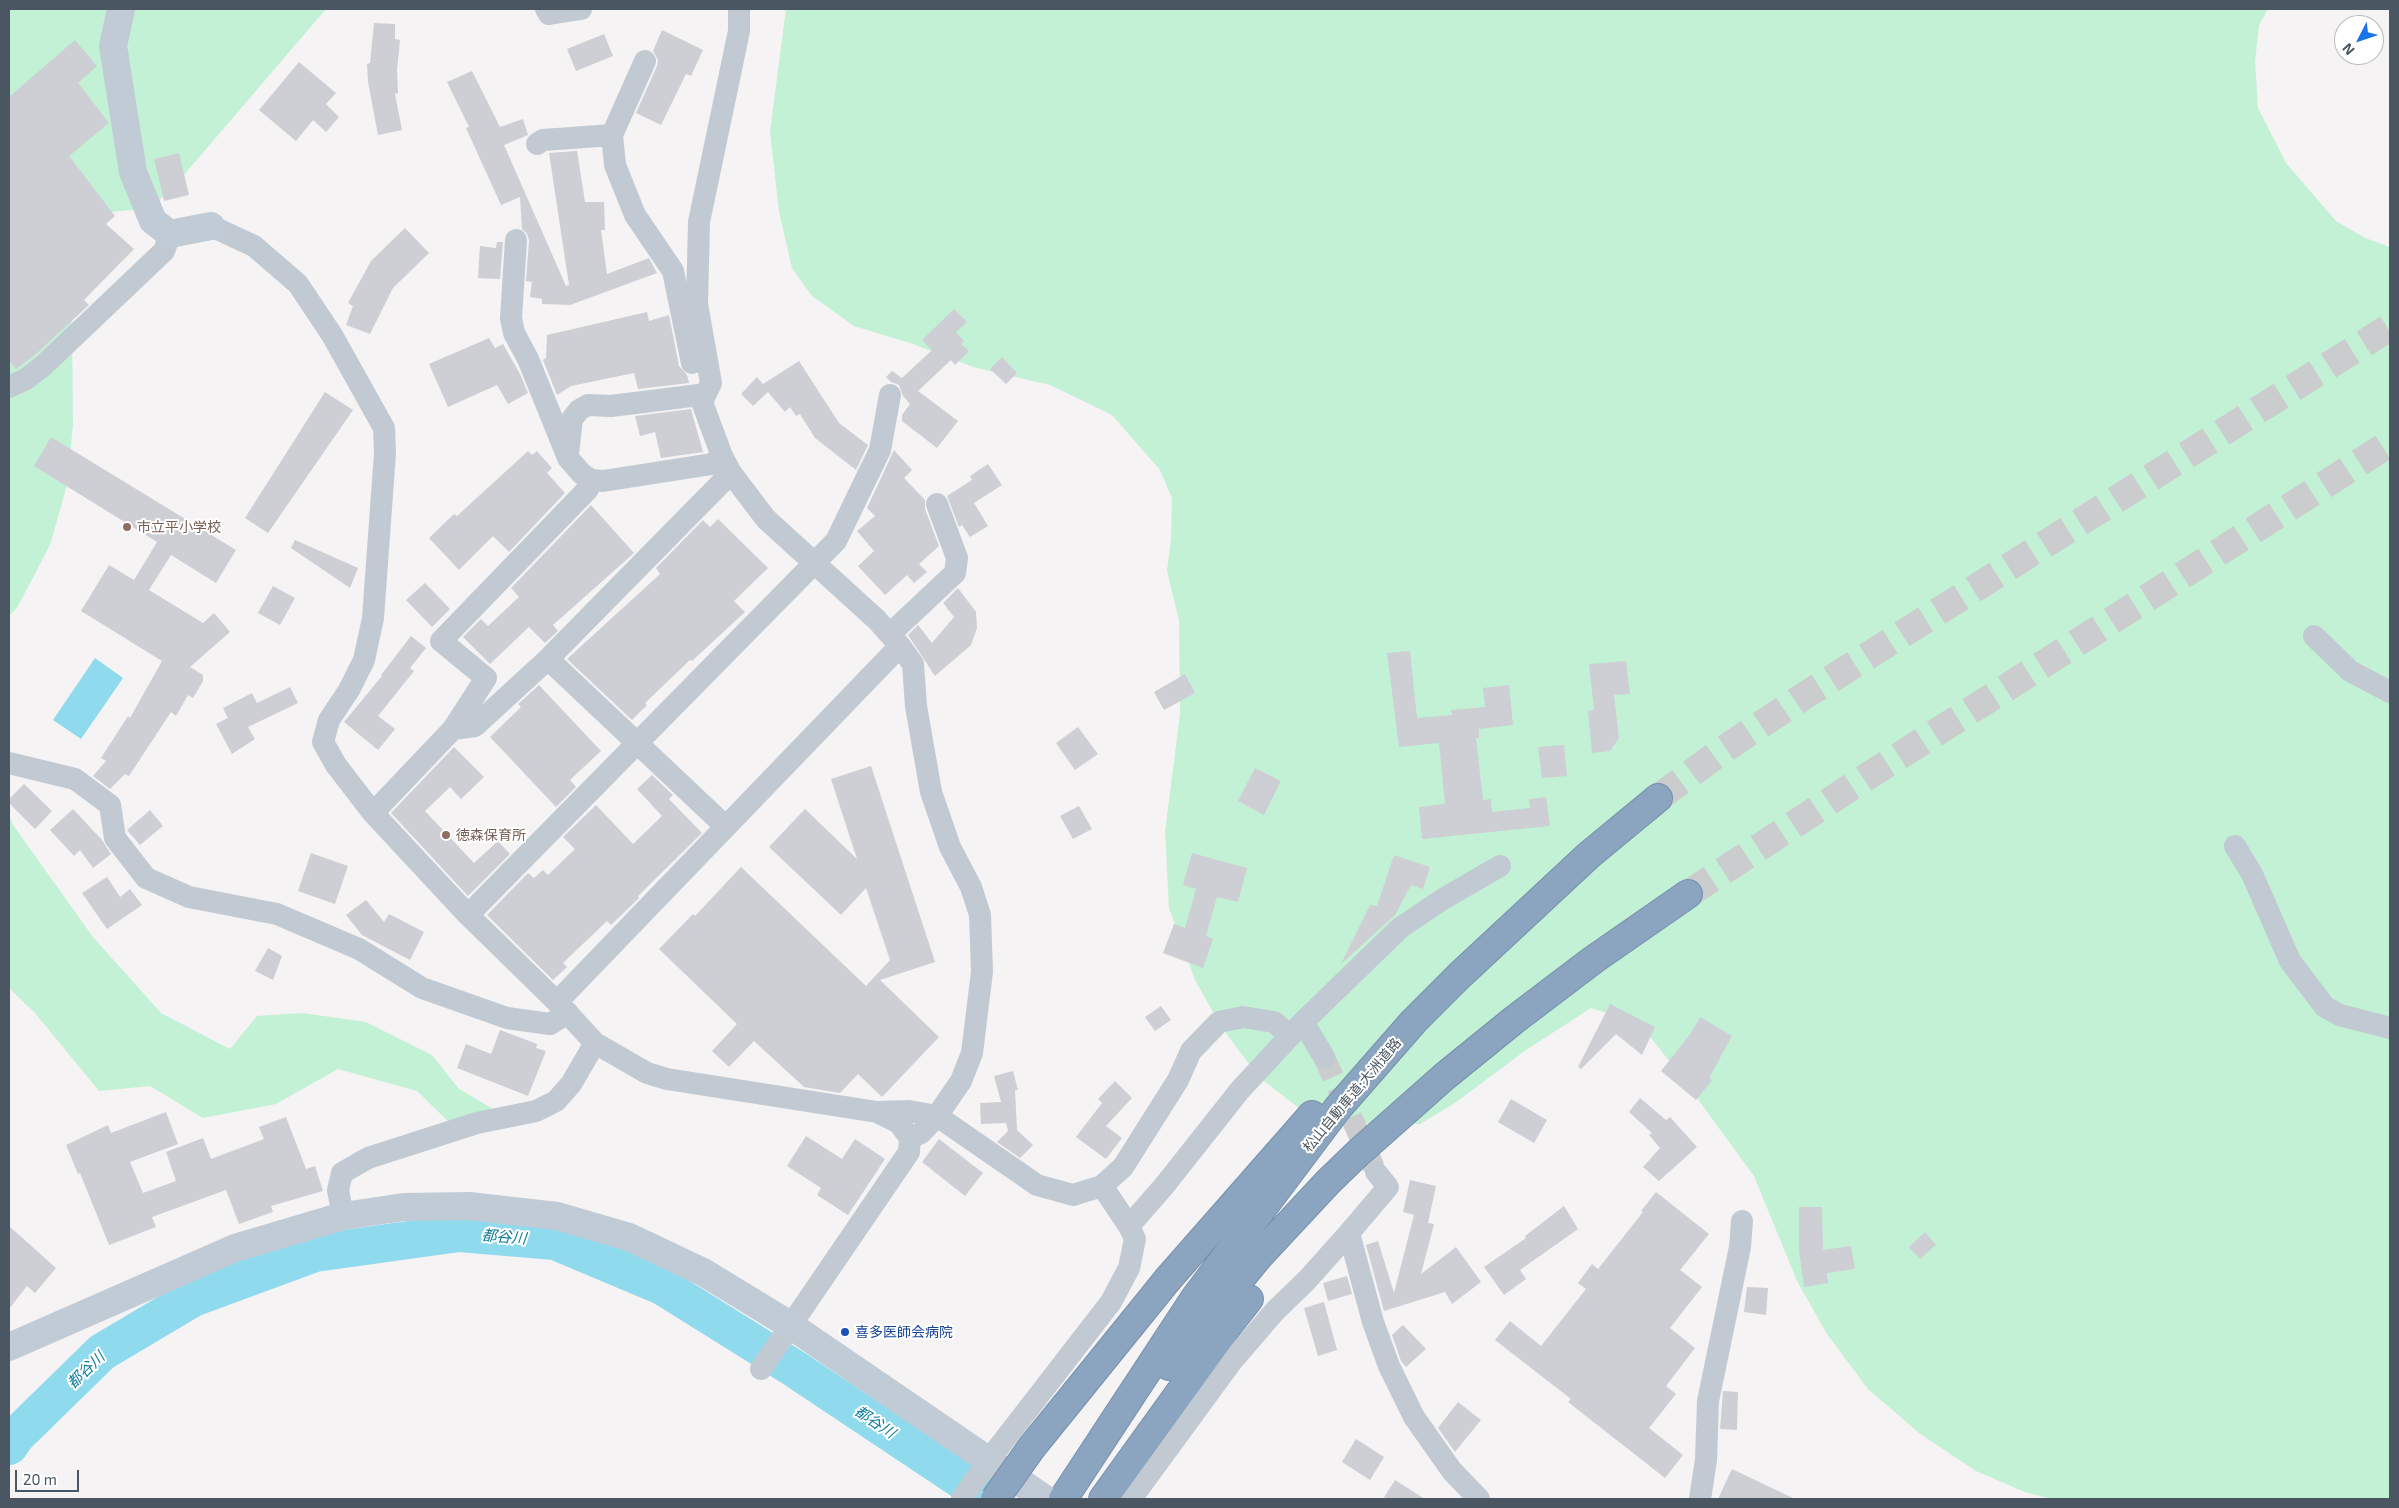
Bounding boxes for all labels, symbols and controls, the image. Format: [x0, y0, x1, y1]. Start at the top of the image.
north arrow [2334, 15, 2384, 65]
text: N [2338, 40, 2358, 59]
place label: 市立平小学校 [137, 519, 221, 535]
marker: 市立平小学校 [121, 521, 133, 533]
place label: 徳森保育所 [456, 827, 526, 843]
marker: 徳森保育所 [440, 829, 452, 841]
street label: 松山自動車道;大洲道路 [1300, 1035, 1404, 1155]
water label: 都谷川 [481, 1226, 527, 1248]
place label: 喜多医師会病院 [855, 1324, 953, 1340]
marker: 喜多医師会病院 [839, 1326, 851, 1338]
water label: 都谷川 [64, 1348, 108, 1392]
water label: 都谷川 [851, 1402, 899, 1442]
scale bar [18, 1460, 81, 1492]
text: 20 m [23, 1470, 57, 1488]

